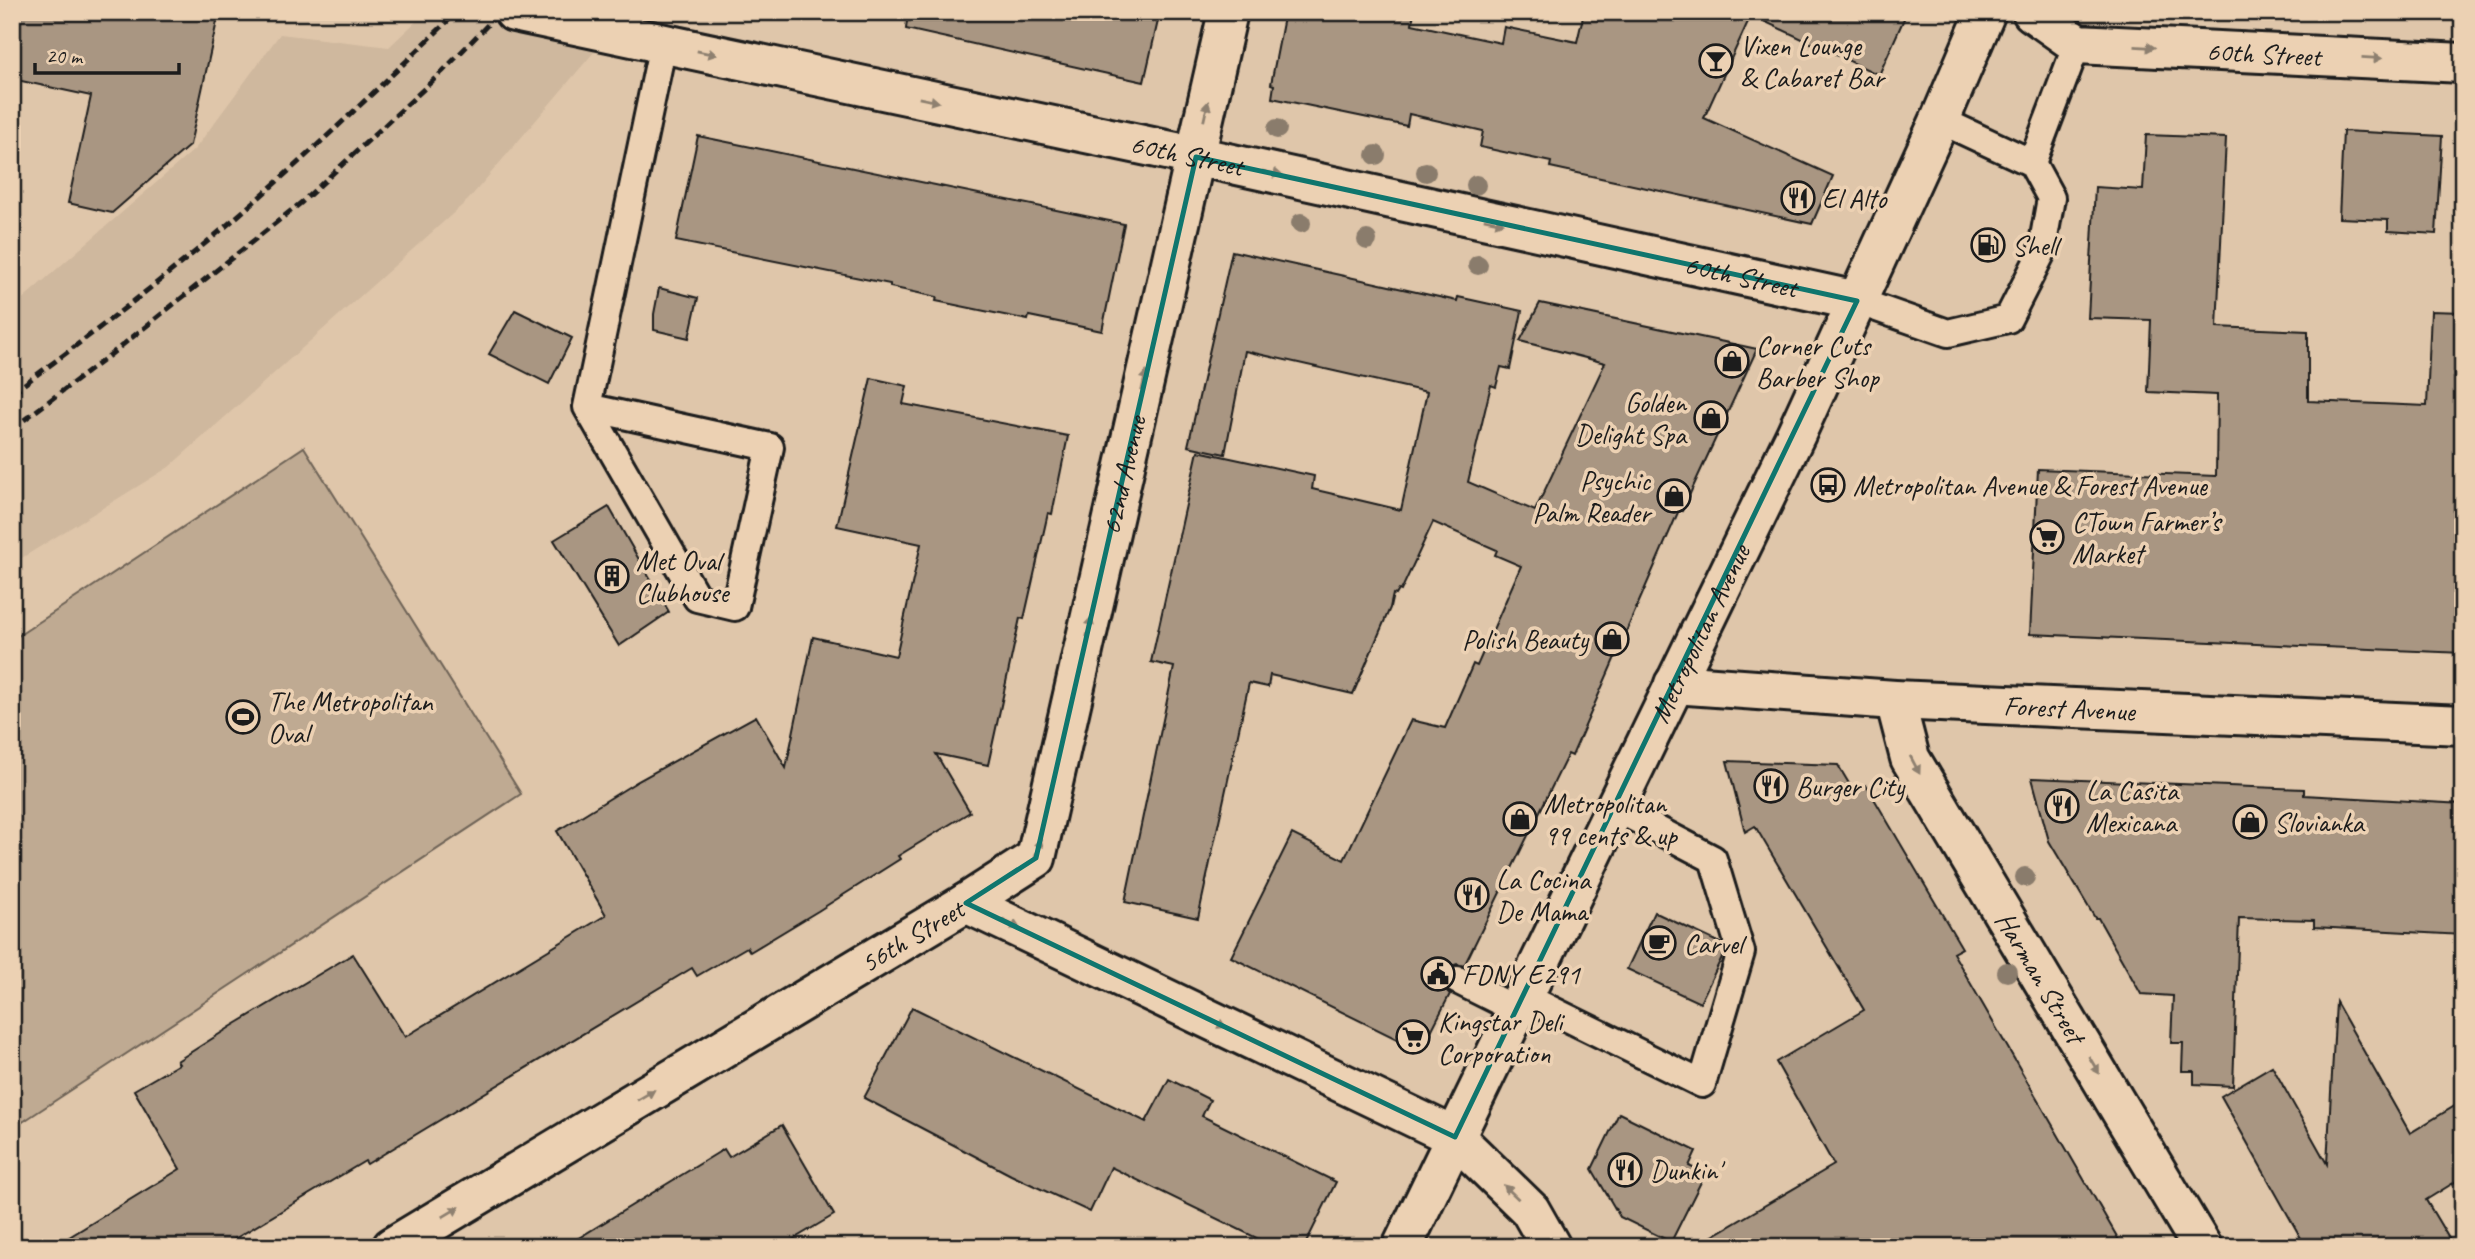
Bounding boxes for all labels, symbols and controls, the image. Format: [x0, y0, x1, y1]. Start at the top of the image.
place label: Vixen Lounge & Cabaret Bar [1740, 28, 1886, 95]
scale bar [35, 32, 178, 76]
street label: 60th Street [2206, 33, 2324, 74]
bar icon: Vixen Lounge & Cabaret Bar [1697, 42, 1735, 80]
one-way arrow [2134, 42, 2156, 53]
text: 20 m [46, 43, 84, 69]
one-way arrow [696, 48, 718, 59]
one-way arrow [2361, 53, 2383, 64]
one-way arrow [918, 95, 940, 106]
one-way arrow [1201, 100, 1212, 122]
street label: 60th Street [1127, 125, 1249, 184]
one-way arrow [1261, 167, 1283, 178]
restaurant icon: El Alto [1779, 179, 1817, 217]
place label: El Alto [1822, 181, 1888, 216]
one-way arrow [1483, 216, 1505, 227]
fuel station icon: Shell [1969, 226, 2007, 264]
place label: Shell [2012, 228, 2063, 263]
street label: 60th Street [1681, 246, 1803, 305]
place label: Corner Cuts Barber Shop [1756, 328, 1880, 395]
shop icon: Corner Cuts Barber Shop [1713, 342, 1751, 380]
one-way arrow [1139, 370, 1150, 392]
place label: Golden Delight Spa [1575, 385, 1688, 452]
shop icon: Golden Delight Spa [1692, 399, 1730, 437]
street label: 62nd Avenue [1093, 411, 1154, 537]
place label: Psychic Palm Reader [1533, 463, 1653, 530]
bus stop icon: Metropolitan Avenue & Forest Avenue [1809, 466, 1847, 504]
place label: Metropolitan Avenue & Forest Avenue [1853, 468, 2209, 503]
shop icon: Psychic Palm Reader [1655, 477, 1693, 515]
place label: CTown Farmer’s Market [2072, 504, 2223, 571]
supermarket icon: CTown Farmer’s Market [2028, 518, 2066, 556]
street label: Metropolitan Avenue [1642, 537, 1758, 728]
place label: Met Oval Clubhouse [636, 543, 730, 610]
building icon: Met Oval Clubhouse [593, 557, 631, 595]
one-way arrow [1083, 615, 1094, 637]
shop icon: Polish Beauty [1593, 620, 1631, 658]
place label: Polish Beauty [1462, 622, 1590, 657]
place label: The Metropolitan Oval [268, 684, 434, 751]
street label: Forest Avenue [2003, 687, 2137, 728]
sports icon: The Metropolitan Oval [224, 698, 262, 736]
one-way arrow [1909, 755, 1920, 775]
restaurant icon: Burger City [1752, 767, 1790, 805]
place label: Burger City [1796, 769, 1907, 804]
place label: La Casita Mexicana [2086, 773, 2180, 840]
place label: Metropolitan 99 cents & up [1544, 786, 1678, 853]
restaurant icon: La Casita Mexicana [2043, 787, 2081, 825]
shop icon: Metropolitan 99 cents & up [1501, 800, 1539, 838]
shop icon: Slovianka [2231, 803, 2269, 841]
place label: Slovianka [2274, 805, 2366, 840]
one-way arrow [1033, 837, 1043, 858]
place label: La Cocina De Mama [1496, 862, 1592, 929]
restaurant icon: La Cocina De Mama [1453, 876, 1491, 914]
street label: 56th Street [854, 890, 972, 980]
street label: Harman Street [1988, 905, 2095, 1052]
one-way arrow [1001, 919, 1021, 930]
cafe icon: Carvel [1640, 924, 1678, 962]
place label: Carvel [1684, 926, 1748, 961]
public building icon: FDNY E291 [1419, 955, 1457, 993]
place label: FDNY E291 [1462, 957, 1581, 992]
place label: Kingstar Deli Corporation [1438, 1004, 1566, 1071]
one-way arrow [1206, 1017, 1227, 1028]
supermarket icon: Kingstar Deli Corporation [1394, 1018, 1432, 1056]
one-way arrow [2088, 1056, 2100, 1075]
one-way arrow [636, 1089, 655, 1101]
restaurant icon: Dunkin' [1606, 1151, 1644, 1189]
place label: Dunkin' [1650, 1153, 1726, 1188]
one-way arrow [1503, 1183, 1520, 1200]
one-way arrow [441, 1205, 460, 1218]

